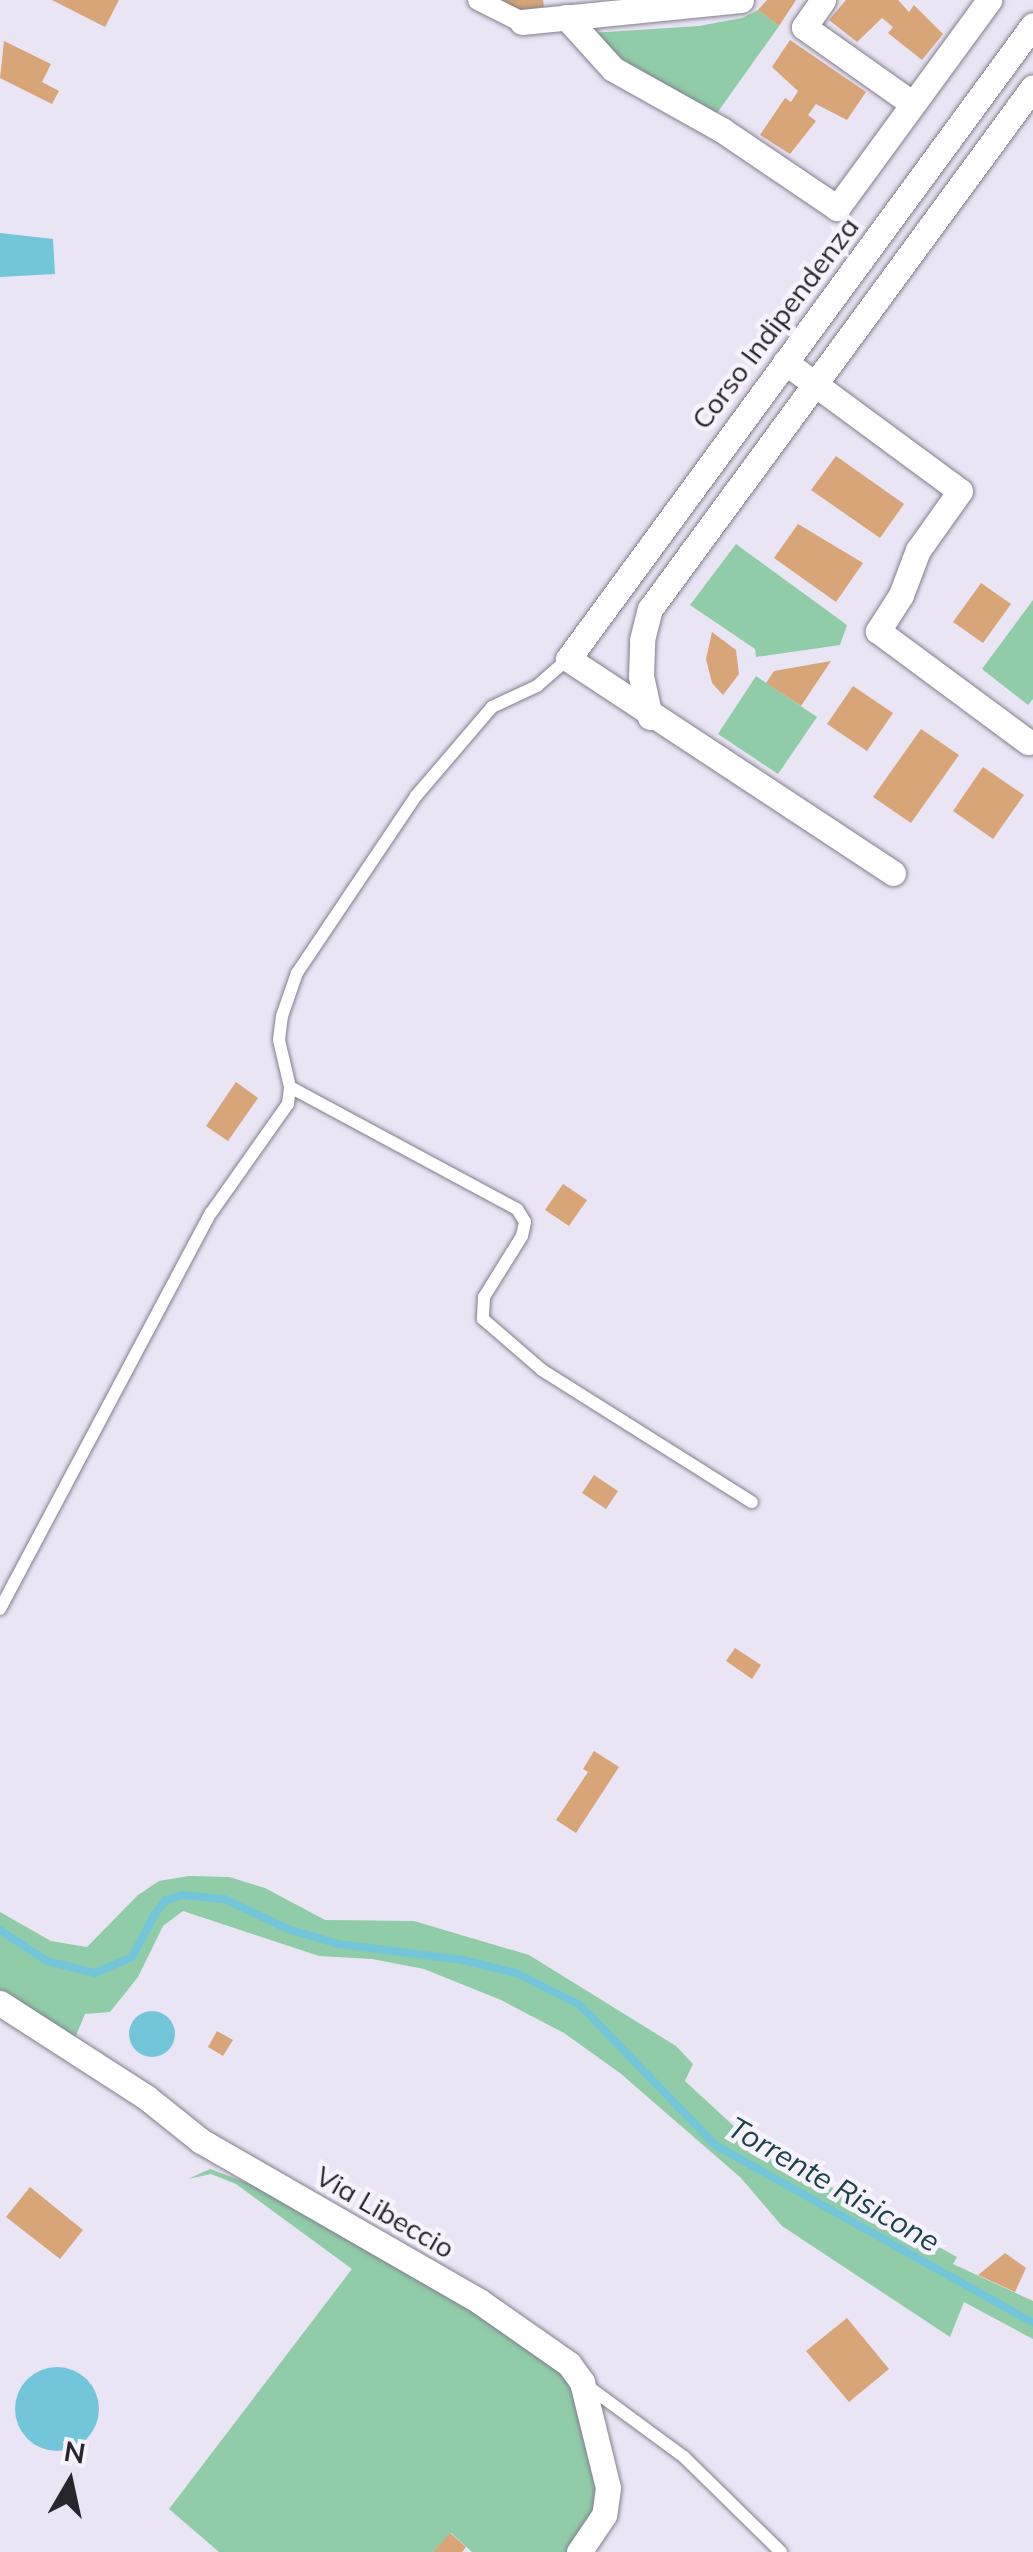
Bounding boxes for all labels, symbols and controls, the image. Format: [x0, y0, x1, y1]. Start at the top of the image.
street label: Corso Indipendenza [684, 210, 866, 436]
water label: Torrente Risicone [722, 2109, 946, 2259]
street label: Via Libeccio [310, 2159, 460, 2265]
north arrow [20, 2432, 120, 2532]
text: N [62, 2433, 88, 2471]

